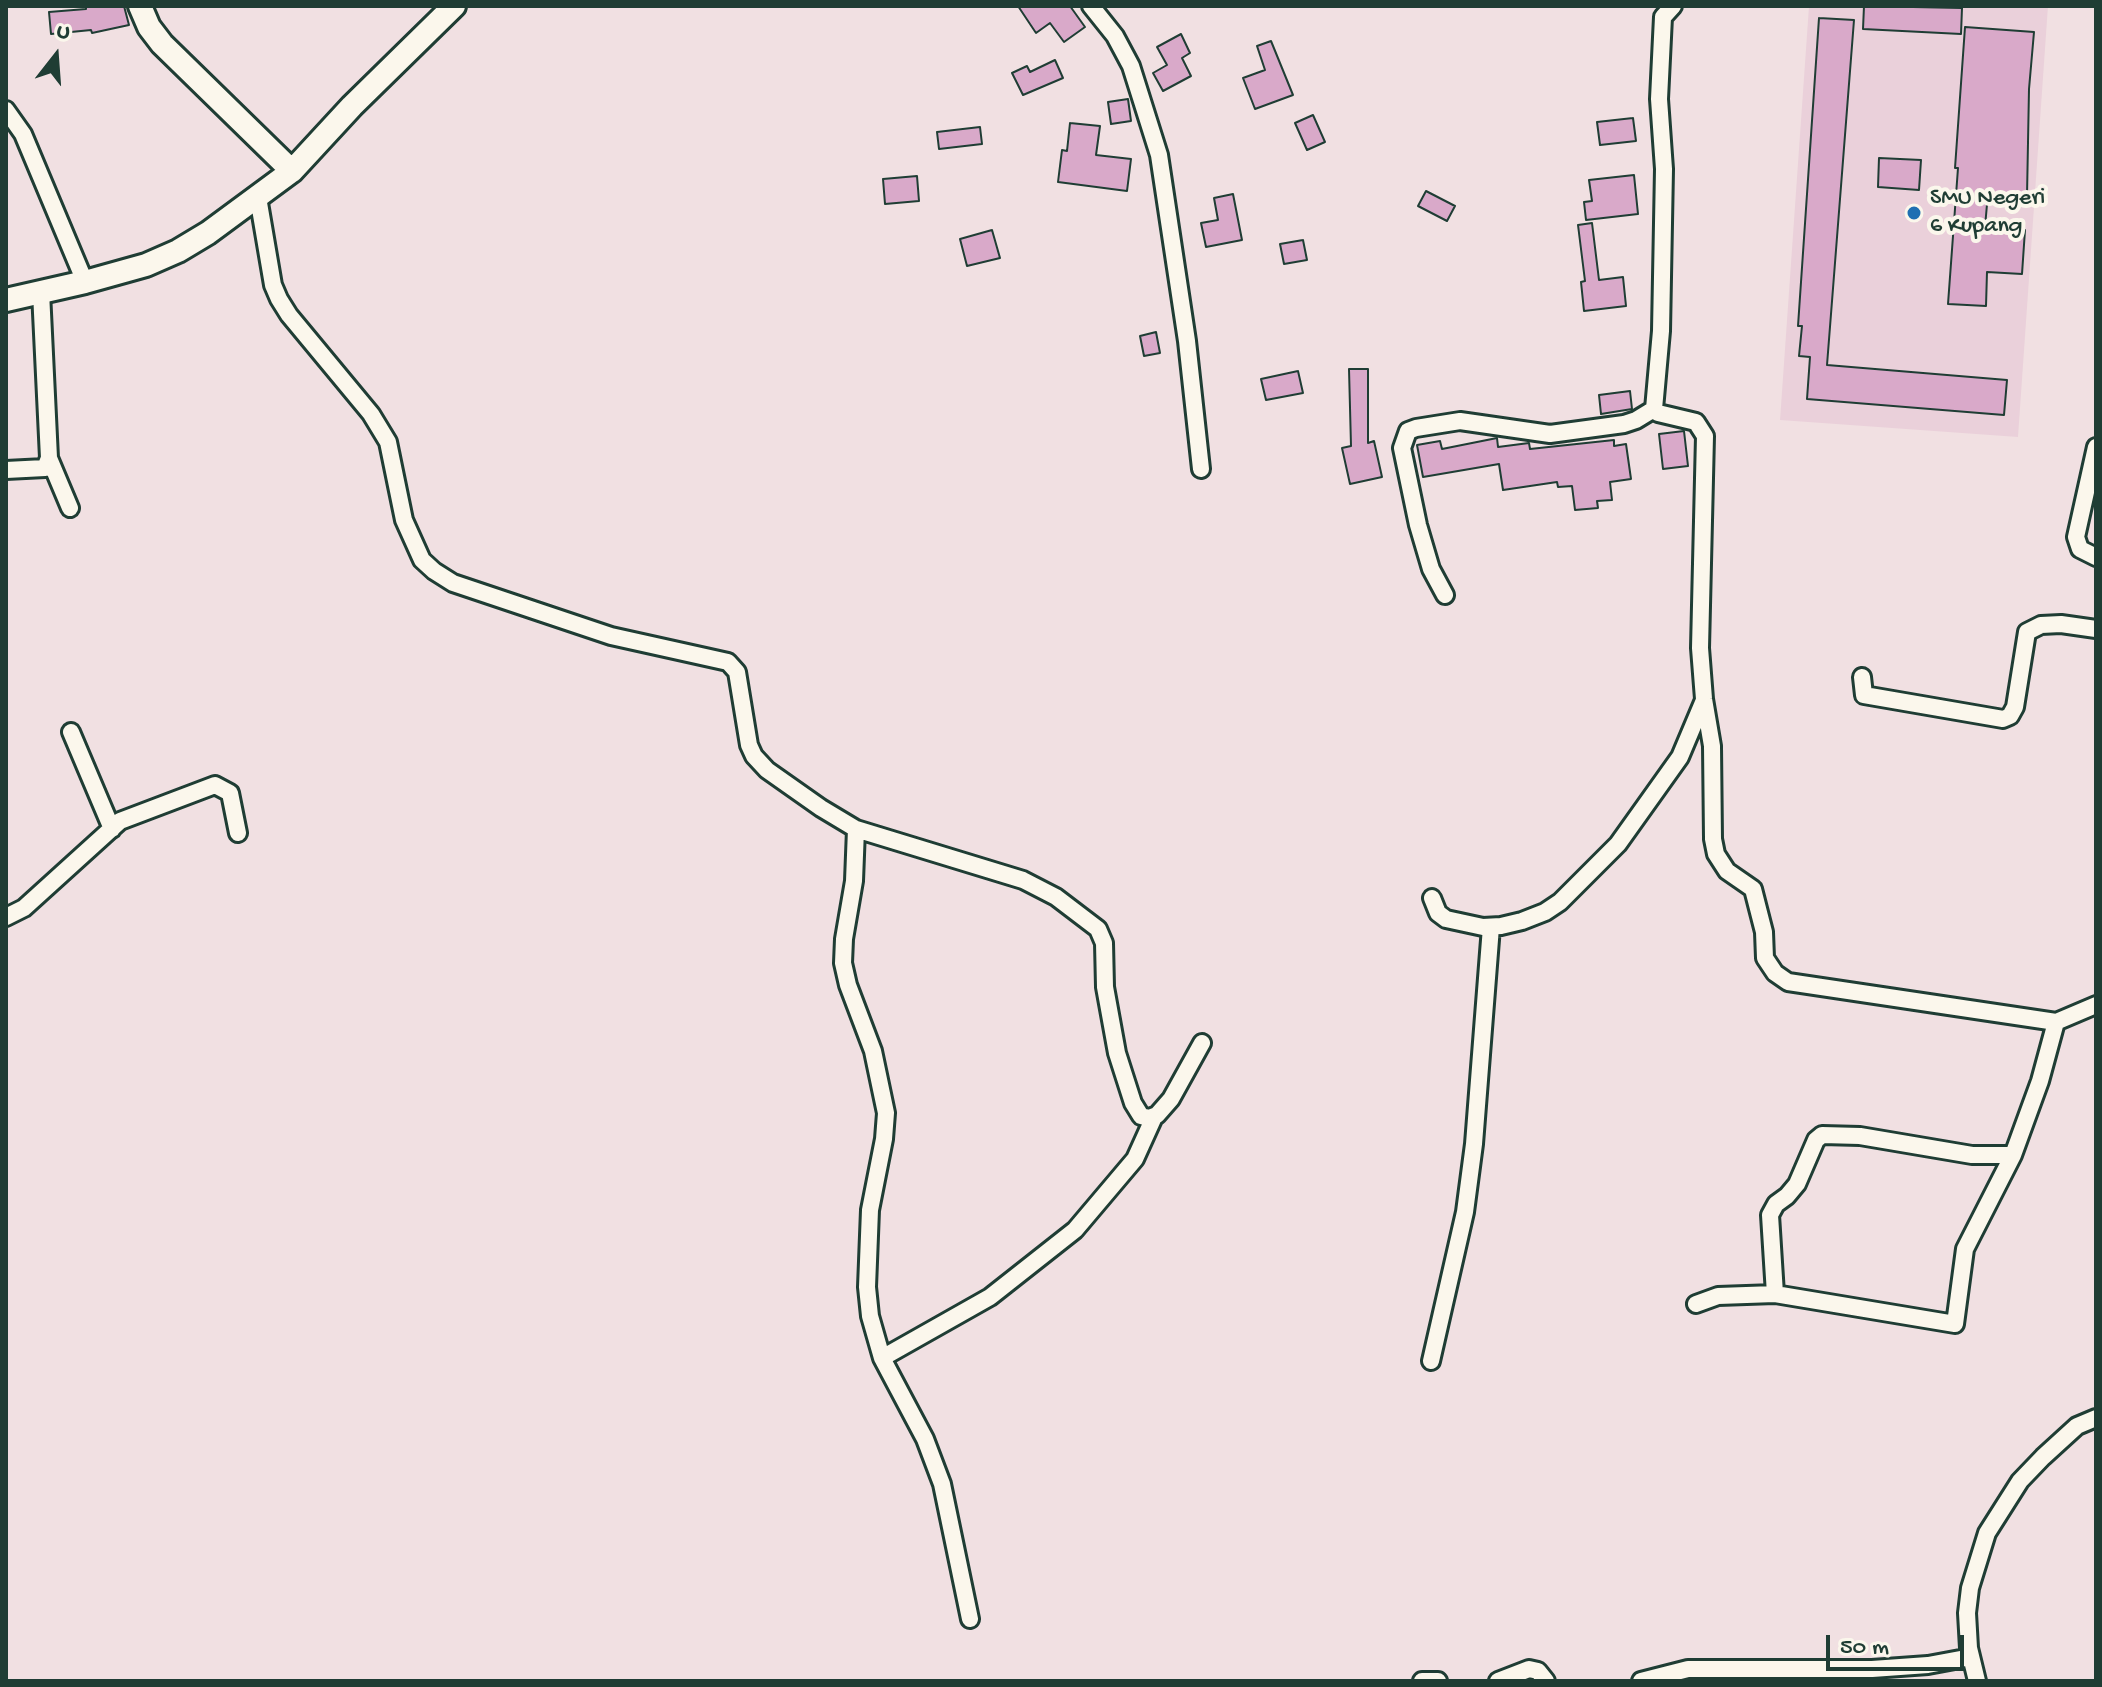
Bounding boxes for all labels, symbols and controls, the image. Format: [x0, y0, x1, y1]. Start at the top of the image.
north arrow [16, 16, 96, 96]
text: U [53, 19, 73, 47]
place label: SMU Negeri 6 Kupang [1930, 185, 2045, 241]
marker: SMU Negeri 6 Kupang [1905, 204, 1923, 222]
scale bar [1830, 1619, 1968, 1669]
text: 50 m [1840, 1634, 1889, 1663]

